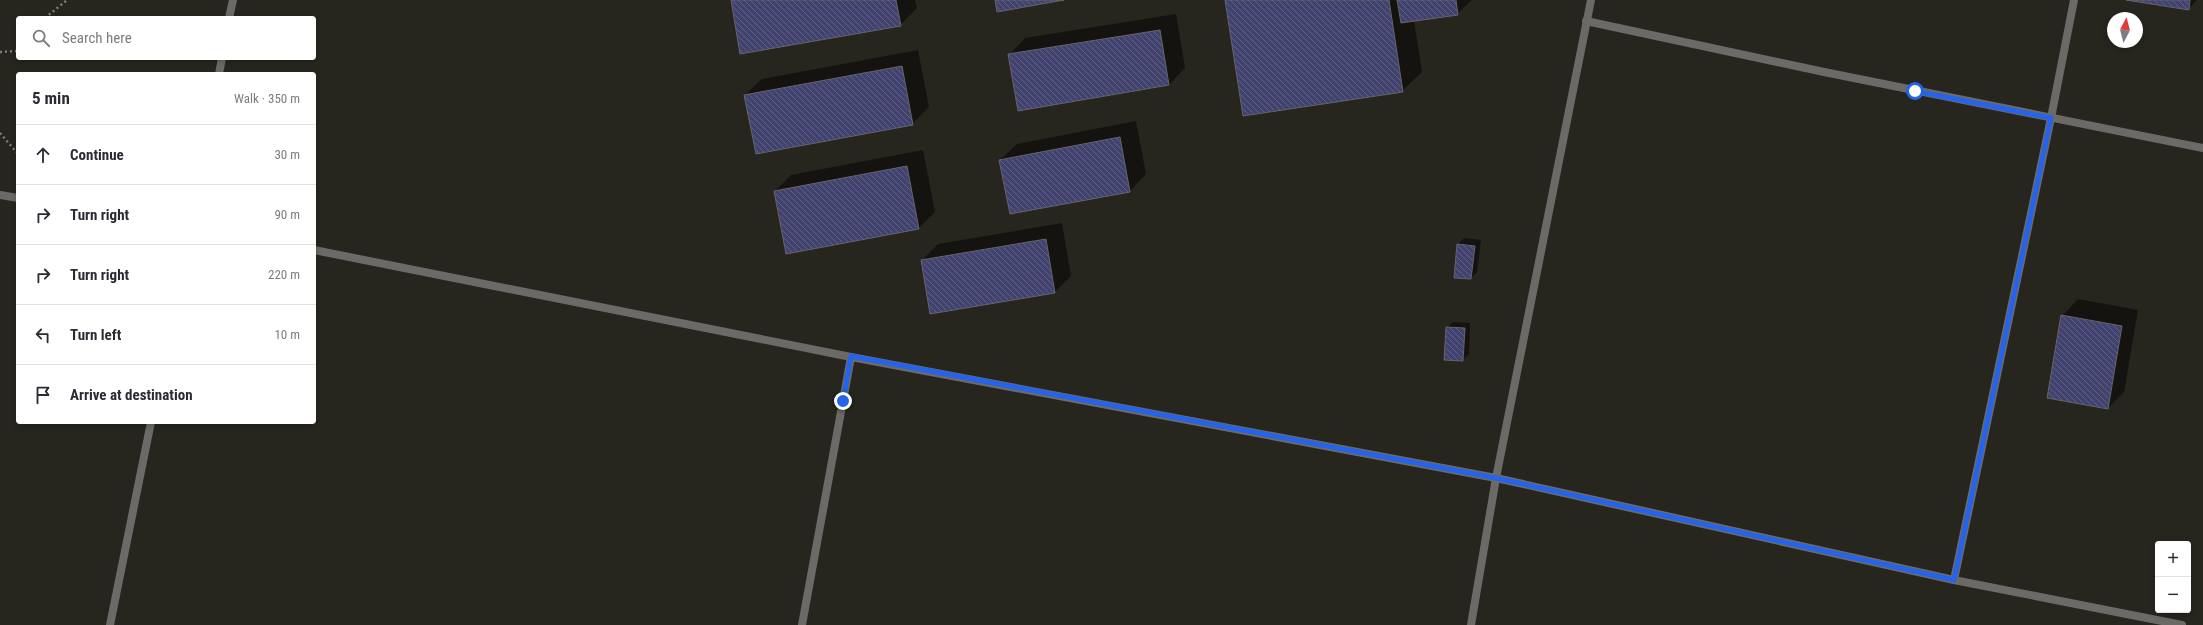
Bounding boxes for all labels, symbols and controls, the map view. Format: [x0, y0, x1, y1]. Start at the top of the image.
north arrow [2107, 12, 2143, 48]
search box [16, 16, 316, 60]
icon: search [30, 27, 52, 49]
text: Search here [62, 29, 132, 47]
route start [1906, 82, 1924, 100]
text: 5 min [32, 88, 70, 108]
text: Walk · 350 m [234, 91, 300, 106]
icon: ahead [32, 144, 54, 166]
text: Continue [70, 146, 124, 164]
text: 30 m [274, 147, 300, 162]
icon: right [32, 204, 54, 226]
text: Turn right [70, 206, 129, 224]
text: 90 m [274, 207, 300, 222]
icon: right [32, 264, 54, 286]
text: Turn right [70, 266, 129, 284]
text: 220 m [268, 267, 300, 282]
icon: left [32, 324, 54, 346]
text: Turn left [70, 326, 121, 344]
text: 10 m [274, 327, 300, 342]
icon: arrive [32, 384, 54, 406]
text: Arrive at destination [70, 386, 193, 404]
route end [834, 392, 852, 410]
map controls [2155, 541, 2191, 613]
button: + [2155, 541, 2191, 577]
button: − [2155, 577, 2191, 613]

